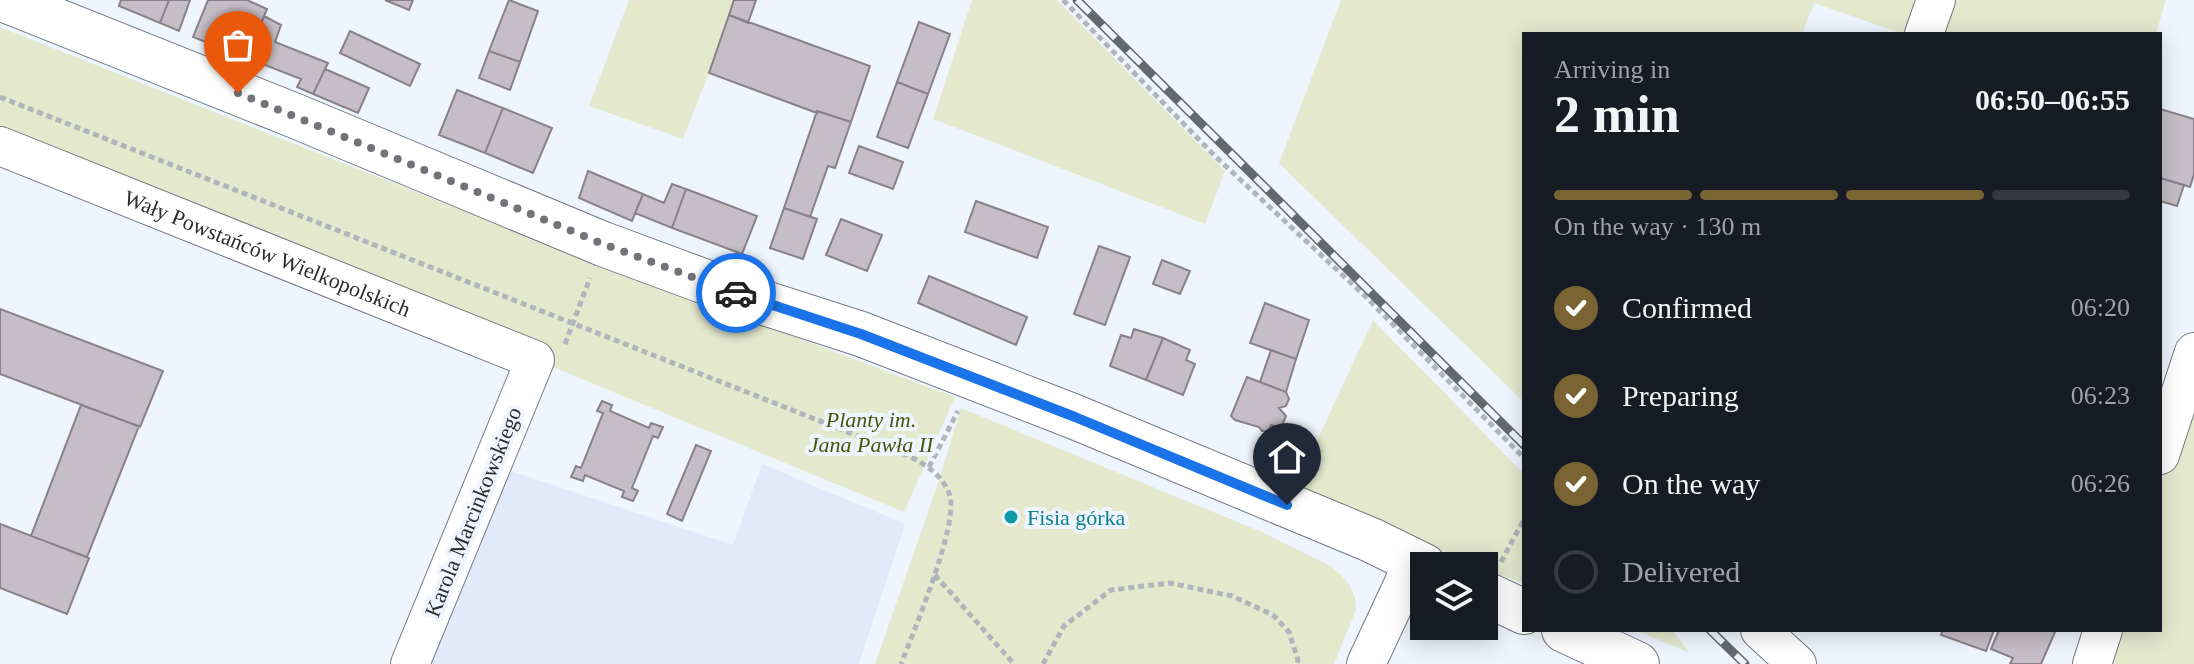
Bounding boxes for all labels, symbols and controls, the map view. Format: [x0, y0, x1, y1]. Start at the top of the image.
pin [204, 11, 272, 93]
icon: bag [216, 23, 260, 67]
text: Arriving in [1554, 55, 1670, 84]
text: 06:50–06:55 [1975, 83, 2130, 116]
text: 2 min [1554, 86, 1680, 143]
street label: Wały Powstańców Wielkopolskich [121, 184, 414, 321]
text: On the way · 130 m [1554, 212, 1761, 241]
courier [696, 253, 776, 333]
icon: car [714, 271, 758, 315]
icon: check [1554, 286, 1598, 330]
text: Confirmed [1622, 291, 1752, 324]
text: 06:20 [2071, 293, 2130, 322]
icon: check [1554, 374, 1598, 418]
text: Preparing [1622, 379, 1739, 412]
text: 06:23 [2071, 381, 2130, 410]
street label: Karola Marcinkowskiego [419, 403, 527, 621]
park label: Planty im. Jana Pawła II [809, 407, 935, 457]
pin [1253, 423, 1321, 505]
icon: home [1265, 435, 1309, 479]
icon: check [1554, 462, 1598, 506]
text: On the way [1622, 467, 1760, 500]
text: 06:26 [2071, 469, 2130, 498]
place label: Fisia górka [1027, 505, 1126, 530]
marker: Fisia górka [1002, 508, 1020, 526]
map controls [1410, 552, 1498, 640]
button: layers [1410, 552, 1498, 640]
text: Delivered [1622, 555, 1740, 588]

